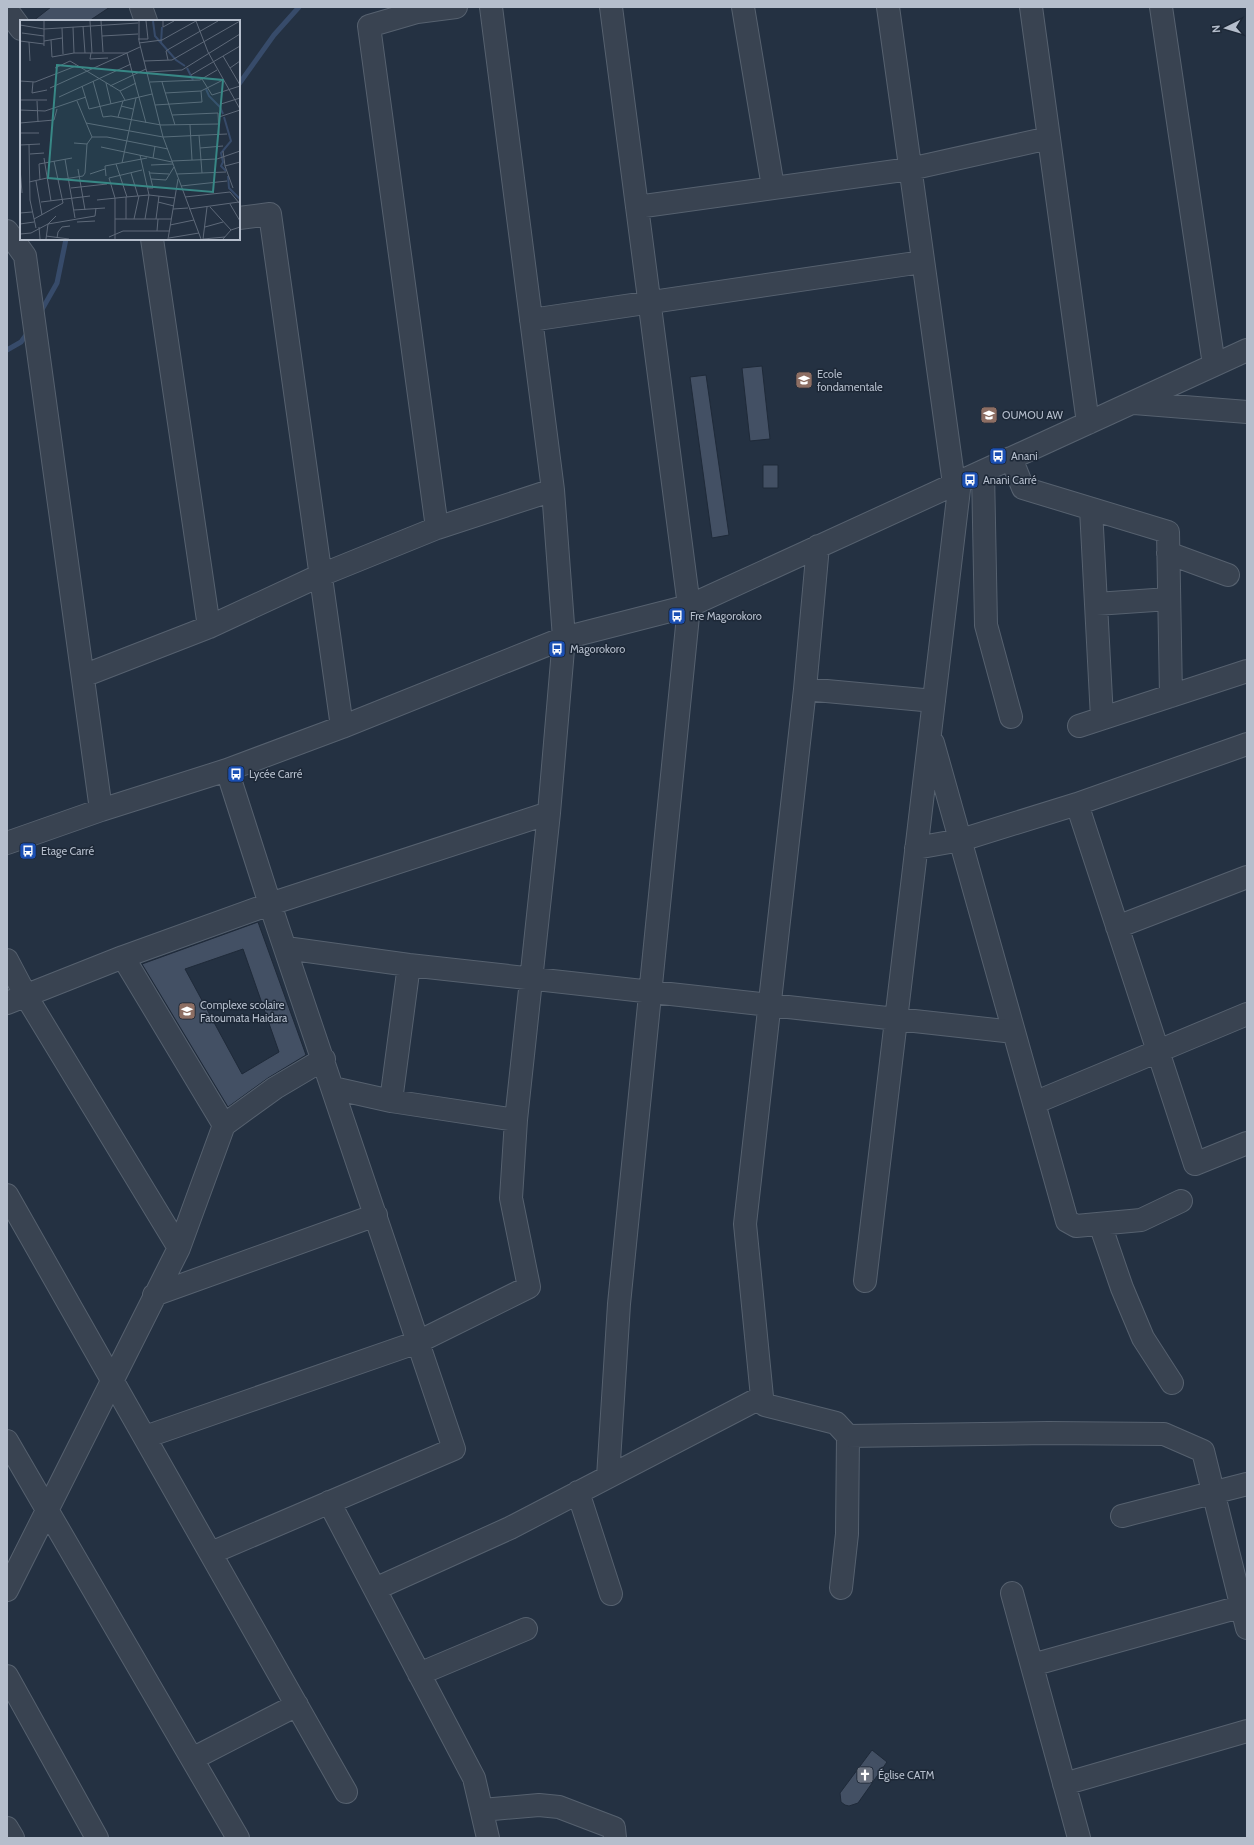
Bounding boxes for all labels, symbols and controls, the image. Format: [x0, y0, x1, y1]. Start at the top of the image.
north arrow [1206, 8, 1246, 48]
inset map [20, 20, 240, 240]
text: N [1209, 24, 1223, 33]
place label: Ecole fondamentale [817, 367, 883, 394]
school or university icon: Ecole fondamentale [794, 370, 814, 390]
school or university icon: OUMOU AW [979, 405, 999, 425]
place label: OUMOU AW [1002, 408, 1064, 422]
bus stop icon: Anani [988, 446, 1008, 466]
place label: Anani [1011, 449, 1038, 463]
bus stop icon: Anani Carré [960, 470, 980, 490]
place label: Anani Carré [983, 473, 1037, 487]
bus stop icon: Fre Magorokoro [667, 606, 687, 626]
place label: Fre Magorokoro [690, 609, 762, 623]
bus stop icon: Magorokoro [547, 639, 567, 659]
place label: Magorokoro [570, 642, 625, 656]
bus stop icon: Lycée Carré [226, 764, 246, 784]
place label: Lycée Carré [249, 767, 303, 781]
bus stop icon: Etage Carré [18, 841, 38, 861]
place label: Etage Carré [41, 844, 94, 858]
place label: Complexe scolaire Fatoumata Haidara [200, 998, 288, 1025]
school or university icon: Complexe scolaire Fatoumata Haidara [177, 1001, 197, 1021]
church icon: Église CATM [855, 1765, 875, 1785]
place label: Église CATM [878, 1768, 935, 1782]

